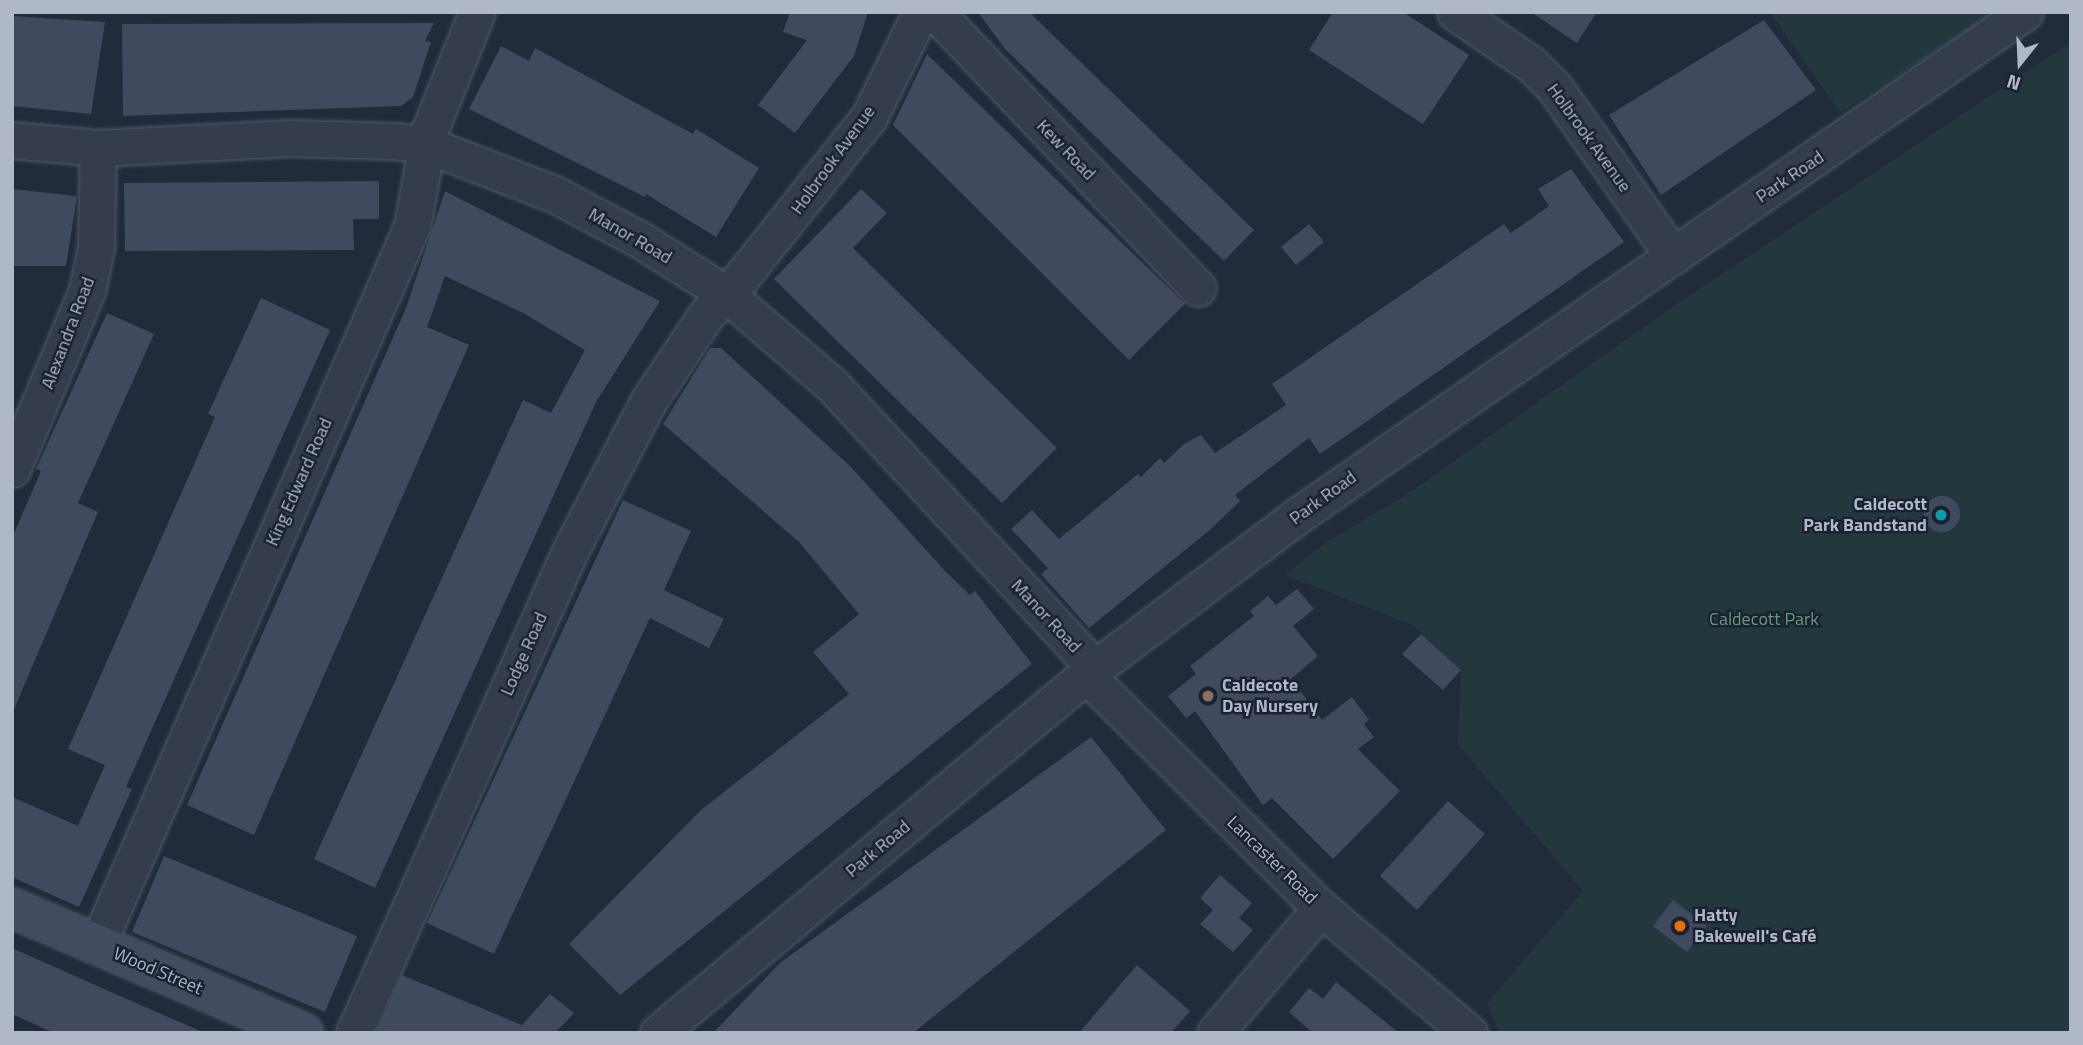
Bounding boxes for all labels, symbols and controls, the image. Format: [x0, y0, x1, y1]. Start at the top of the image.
north arrow [1985, 28, 2055, 98]
text: N [2003, 68, 2024, 99]
street label: Holbrook Avenue [1542, 79, 1636, 197]
street label: Holbrook Avenue [786, 101, 880, 219]
street label: Kew Road [1032, 115, 1100, 185]
street label: Park Road [1752, 146, 1828, 208]
street label: Manor Road [585, 204, 675, 268]
street label: Alexandra Road [37, 274, 99, 392]
street label: King Edward Road [261, 415, 337, 549]
street label: Park Road [1285, 467, 1361, 529]
place label: Caldecott Park Bandstand [1803, 494, 1927, 536]
marker: Caldecott Park Bandstand [1933, 507, 1949, 523]
street label: Manor Road [1007, 575, 1085, 657]
park label: Caldecott Park [1709, 608, 1819, 630]
street label: Lodge Road [496, 609, 552, 699]
place label: Caldecote Day Nursery [1222, 675, 1318, 718]
marker: Caldecote Day Nursery [1200, 688, 1216, 704]
street label: Lancaster Road [1222, 812, 1322, 908]
street label: Park Road [841, 816, 915, 882]
place label: Hatty Bakewell's Café [1694, 905, 1817, 948]
marker: Hatty Bakewell's Café [1672, 918, 1688, 934]
street label: Wood Street [110, 943, 206, 999]

